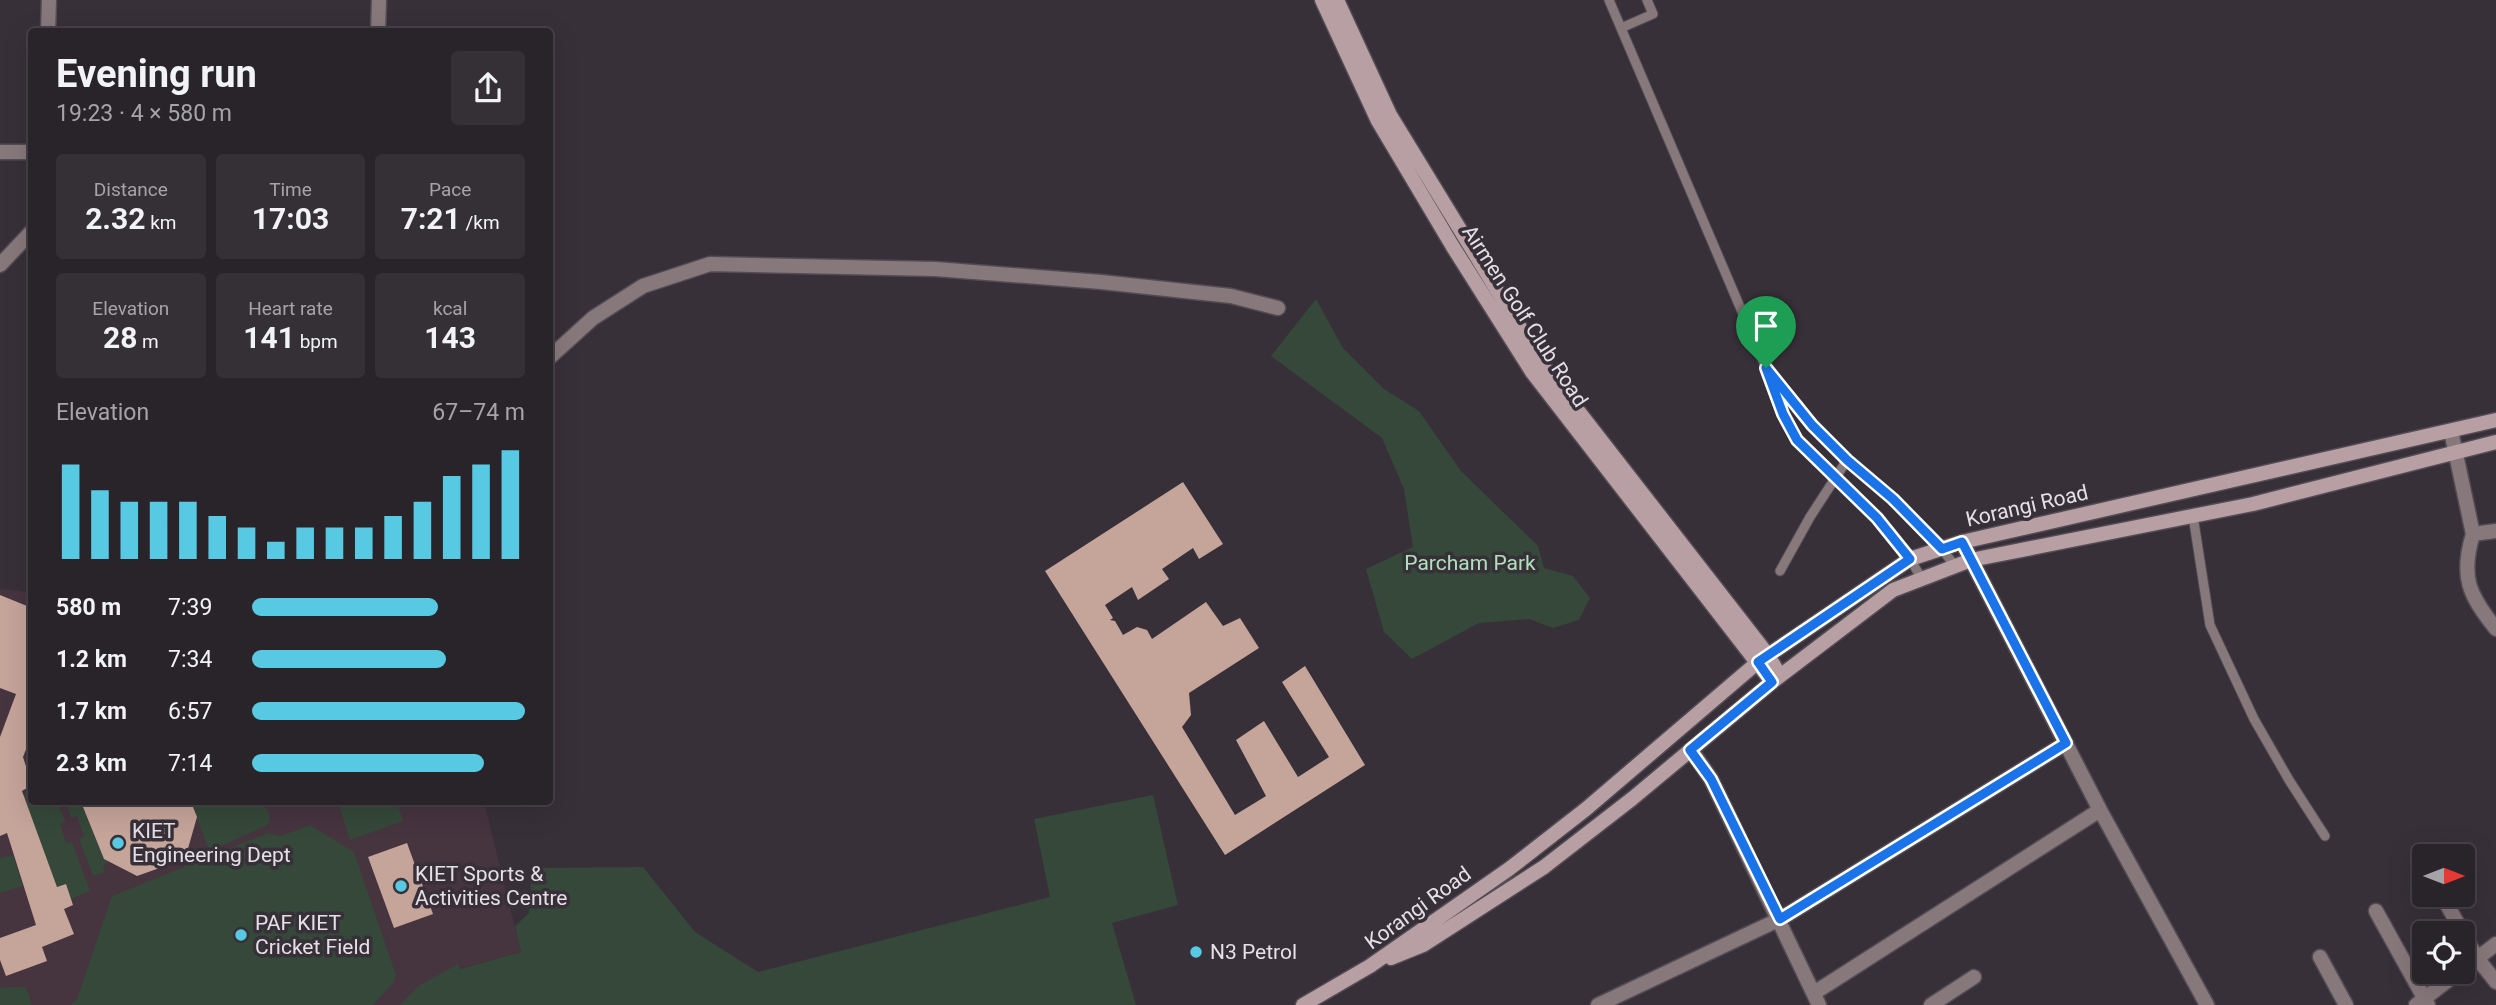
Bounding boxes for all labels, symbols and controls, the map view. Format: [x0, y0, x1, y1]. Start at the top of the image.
button: share [451, 51, 525, 125]
text: Evening run [56, 52, 257, 96]
text: 19:23 · 4 × 580 m [56, 100, 232, 127]
text: Distance [94, 178, 168, 201]
text: Time [269, 178, 312, 201]
text: Pace [429, 178, 471, 201]
text: 2.32 [85, 201, 145, 236]
text: 17:03 [252, 201, 329, 236]
text: 7:21 [401, 201, 461, 236]
text: km [145, 211, 177, 234]
text: /km [461, 211, 500, 234]
street label: Airmen Golf Club Road [1457, 221, 1593, 411]
pin [1736, 296, 1796, 368]
text: Elevation [92, 297, 169, 320]
text: Heart rate [248, 297, 333, 320]
text: kcal [433, 297, 467, 320]
icon: arrive [1747, 307, 1785, 345]
text: 28 [103, 320, 137, 355]
text: 141 [243, 320, 295, 355]
text: 143 [424, 320, 476, 355]
text: m [137, 330, 159, 353]
text: bpm [295, 330, 338, 353]
text: Elevation [56, 399, 149, 426]
text: 67–74 m [432, 399, 525, 426]
street label: Korangi Road [1963, 480, 2091, 532]
park label: Parcham Park [1404, 551, 1536, 575]
text: 580 m [56, 594, 121, 621]
text: 7:39 [168, 594, 212, 621]
text: 1.2 km [56, 646, 127, 673]
text: 7:34 [168, 646, 212, 673]
text: 1.7 km [56, 698, 127, 725]
text: 6:57 [168, 698, 212, 725]
text: 2.3 km [56, 750, 127, 777]
text: 7:14 [168, 750, 212, 777]
place label: KIET Engineering Dept [132, 819, 291, 867]
marker: KIET Engineering Dept [110, 835, 126, 851]
north arrow [2412, 844, 2474, 906]
map controls [2412, 844, 2475, 984]
place label: KIET Sports & Activities Centre [415, 862, 567, 910]
street label: Korangi Road [1360, 862, 1476, 954]
marker: KIET Sports & Activities Centre [393, 878, 409, 894]
place label: PAF KIET Cricket Field [255, 911, 370, 959]
button: locate [2412, 921, 2475, 984]
marker: PAF KIET Cricket Field [233, 927, 249, 943]
place label: N3 Petrol [1210, 940, 1297, 964]
marker: N3 Petrol [1188, 944, 1204, 960]

